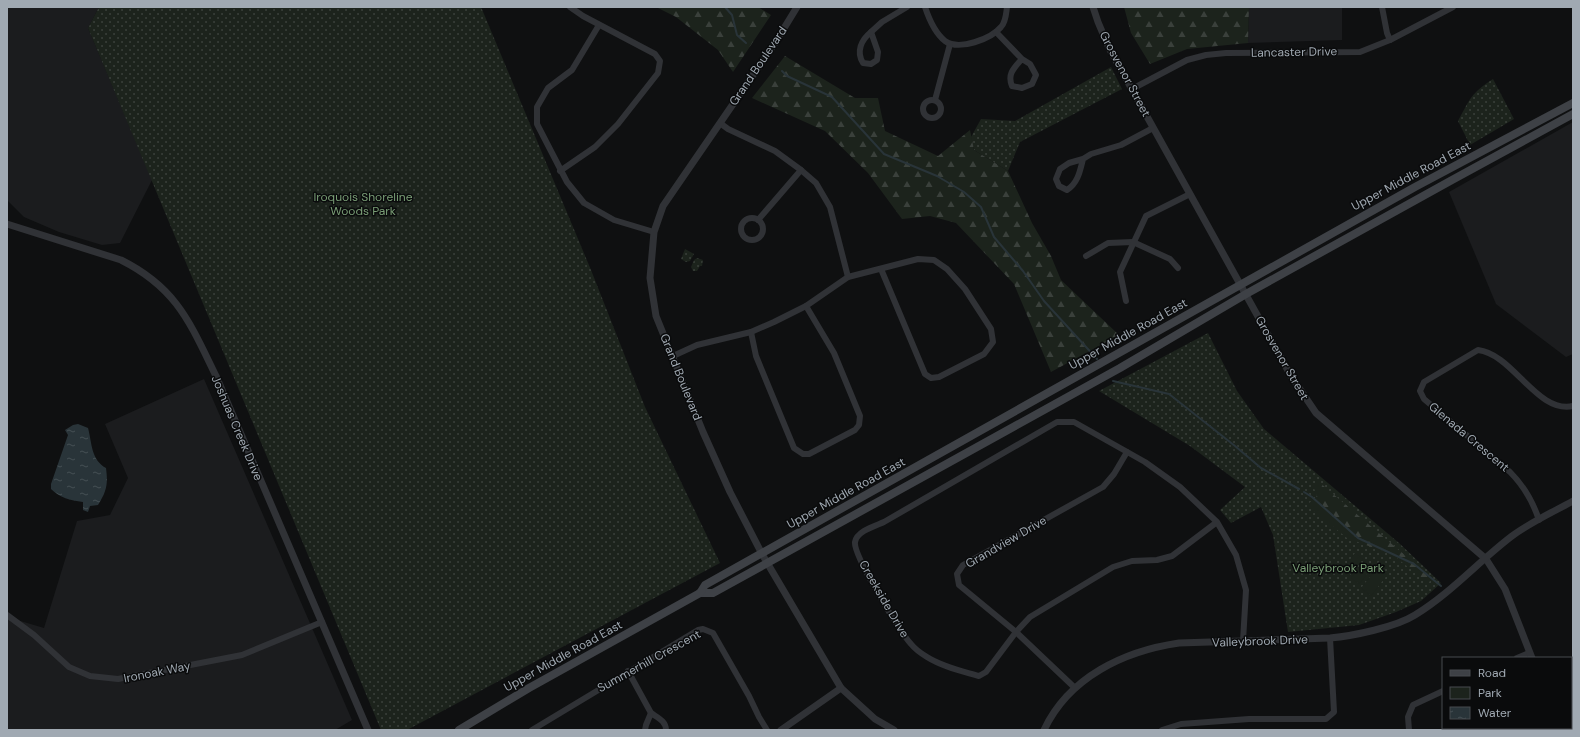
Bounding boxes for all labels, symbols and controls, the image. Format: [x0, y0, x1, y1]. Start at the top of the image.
street label: Grand Boulevard [726, 23, 790, 109]
street label: Grosvenor Street [1096, 28, 1154, 120]
street label: Lancaster Drive [1251, 43, 1337, 61]
street label: Upper Middle Road East [1349, 138, 1474, 214]
park label: Iroquois Shoreline Woods Park [313, 189, 413, 219]
street label: Upper Middle Road East [1066, 295, 1190, 373]
street label: Grosvenor Street [1251, 313, 1313, 403]
street label: Grand Boulevard [656, 331, 706, 423]
street label: Joshuas Creek Drive [208, 373, 266, 483]
street label: Glenada Crescent [1425, 399, 1513, 476]
street label: Upper Middle Road East [784, 454, 908, 532]
street label: Grandview Drive [963, 512, 1050, 572]
street label: Creekside Drive [855, 557, 913, 641]
park label: Valleybrook Park [1292, 560, 1384, 576]
street label: Upper Middle Road East [501, 617, 625, 695]
street label: Summerhill Crescent [595, 626, 704, 696]
street label: Valleybrook Drive [1212, 631, 1308, 651]
legend [1442, 657, 1572, 729]
street label: Ironoak Way [122, 658, 192, 686]
text: Road [1478, 665, 1506, 681]
text: Park [1478, 685, 1502, 701]
text: Water [1478, 705, 1512, 721]

